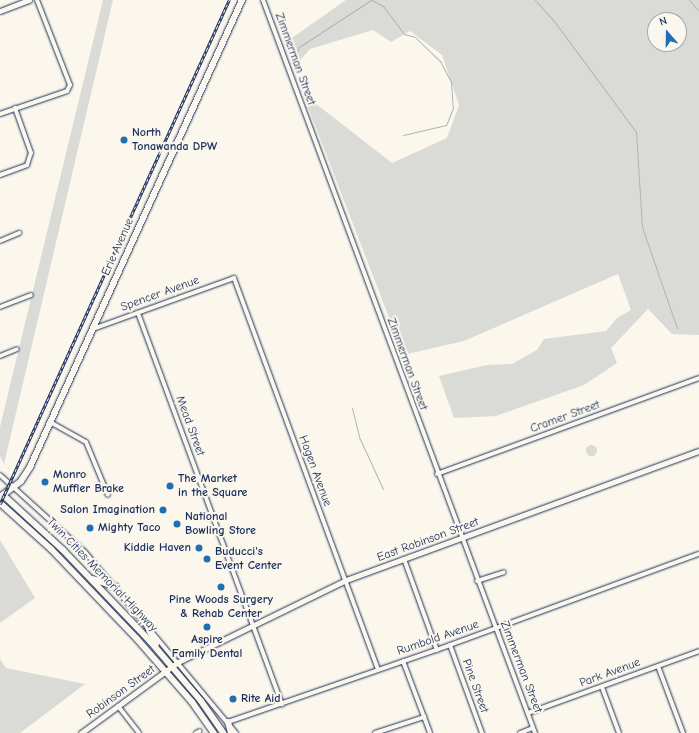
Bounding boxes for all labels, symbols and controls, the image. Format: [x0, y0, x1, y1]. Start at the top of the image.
street label: Zimmerman Street [272, 11, 318, 107]
north arrow [647, 12, 687, 52]
text: N [657, 14, 669, 29]
place label: North Tonawanda DPW [132, 126, 217, 154]
marker: North Tonawanda DPW [119, 135, 129, 145]
street label: Erie Avenue [99, 216, 137, 278]
street label: Spencer Avenue [119, 273, 201, 315]
street label: Zimmerman Street [384, 316, 430, 412]
street label: Mead Street [173, 394, 207, 458]
street label: Cramer Street [528, 398, 602, 436]
street label: Hagen Avenue [296, 434, 334, 508]
place label: Monro Muffler Brake [53, 468, 124, 496]
place label: The Market in the Square [178, 472, 248, 500]
marker: Monro Muffler Brake [40, 477, 50, 487]
marker: The Market in the Square [165, 481, 175, 491]
place label: Salon Imagination [60, 503, 155, 517]
marker: Salon Imagination [158, 505, 168, 515]
place label: National Bowling Store [185, 510, 256, 538]
street label: Twin Cities Memorial Highway [44, 515, 160, 635]
street label: East Robinson Street [375, 515, 481, 565]
marker: National Bowling Store [172, 519, 182, 529]
place label: Mighty Taco [98, 521, 160, 535]
marker: Mighty Taco [85, 523, 95, 533]
place label: Kiddie Haven [124, 541, 191, 555]
marker: Kiddie Haven [194, 543, 204, 553]
place label: Buducci's Event Center [215, 545, 282, 573]
marker: Buducci's Event Center [202, 554, 212, 564]
marker: Pine Woods Surgery & Rehab Center [216, 582, 226, 592]
place label: Pine Woods Surgery & Rehab Center [169, 593, 273, 621]
street label: Rumbold Avenue [395, 617, 481, 659]
street label: Zimmerman Street [497, 619, 545, 715]
marker: Aspire Family Dental [202, 622, 212, 632]
place label: Aspire Family Dental [172, 633, 242, 661]
street label: Park Avenue [578, 655, 642, 691]
street label: Pine Street [459, 657, 491, 715]
street label: Robinson Street [84, 662, 158, 722]
place label: Rite Aid [241, 692, 281, 706]
marker: Rite Aid [228, 694, 238, 704]

